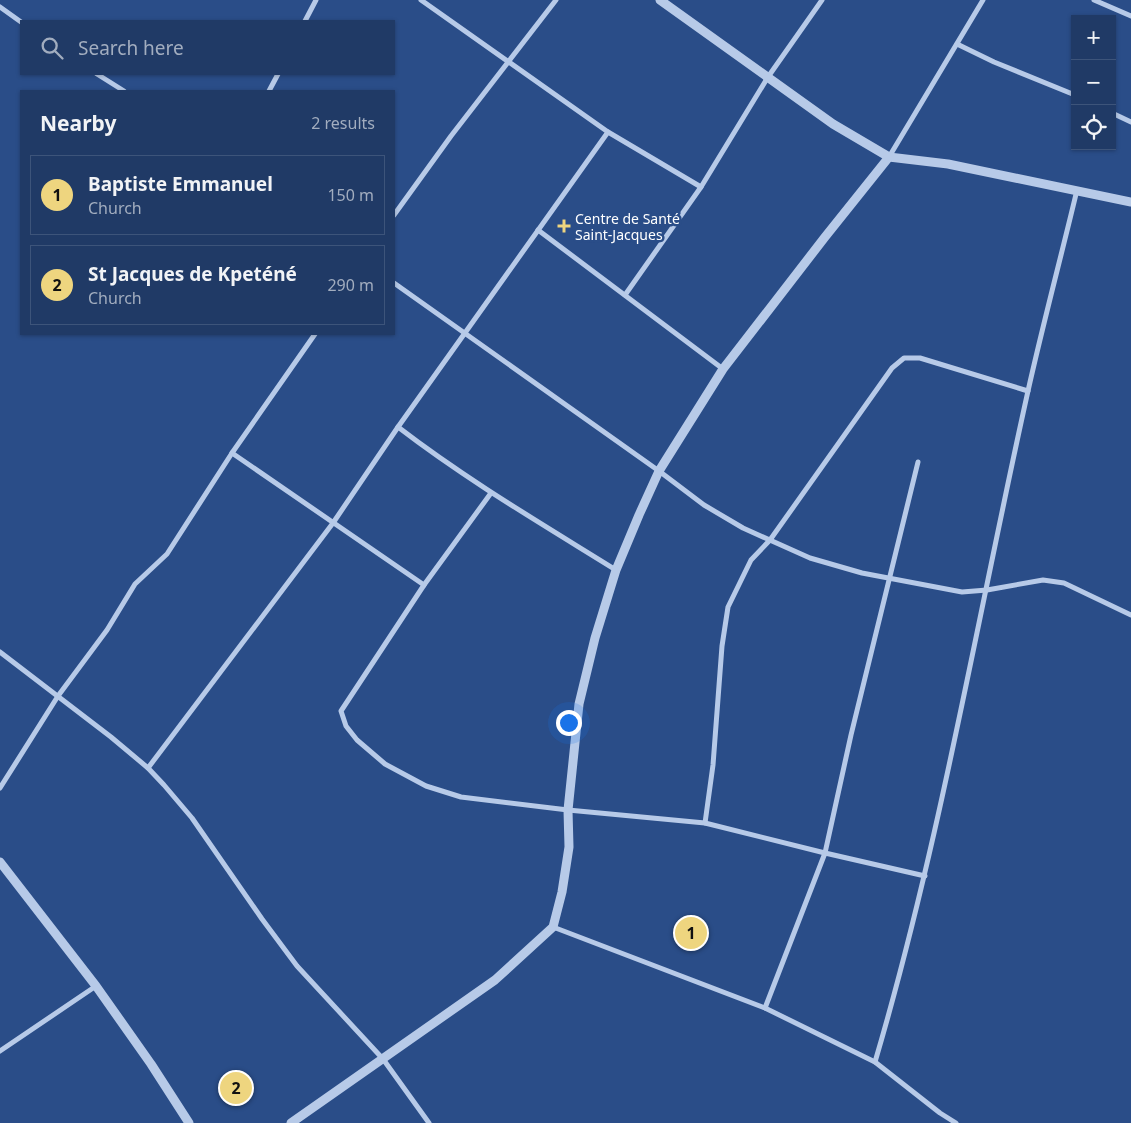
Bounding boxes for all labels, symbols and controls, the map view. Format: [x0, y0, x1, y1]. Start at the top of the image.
map controls [1071, 15, 1116, 150]
button: + [1071, 15, 1116, 60]
search box [20, 20, 395, 75]
icon: search [38, 34, 66, 62]
text: Search here [78, 35, 184, 61]
button: − [1071, 60, 1116, 105]
button: locate [1071, 105, 1116, 150]
text: Nearby [40, 109, 116, 137]
text: 2 results [311, 112, 375, 134]
text: Baptiste Emmanuel [88, 171, 273, 197]
text: 1 [52, 184, 62, 206]
text: 150 m [327, 184, 374, 206]
text: Church [88, 197, 142, 219]
place label: Centre de Santé Saint-Jacques [575, 209, 680, 244]
marker: Centre de Santé Saint-Jacques [557, 219, 571, 233]
text: St Jacques de Kpeténé [88, 261, 297, 287]
text: 2 [52, 274, 62, 296]
text: 290 m [327, 274, 374, 296]
text: Church [88, 287, 142, 309]
your location [556, 710, 582, 736]
pin: 1 [675, 914, 707, 952]
pin: 2 [220, 1069, 252, 1107]

